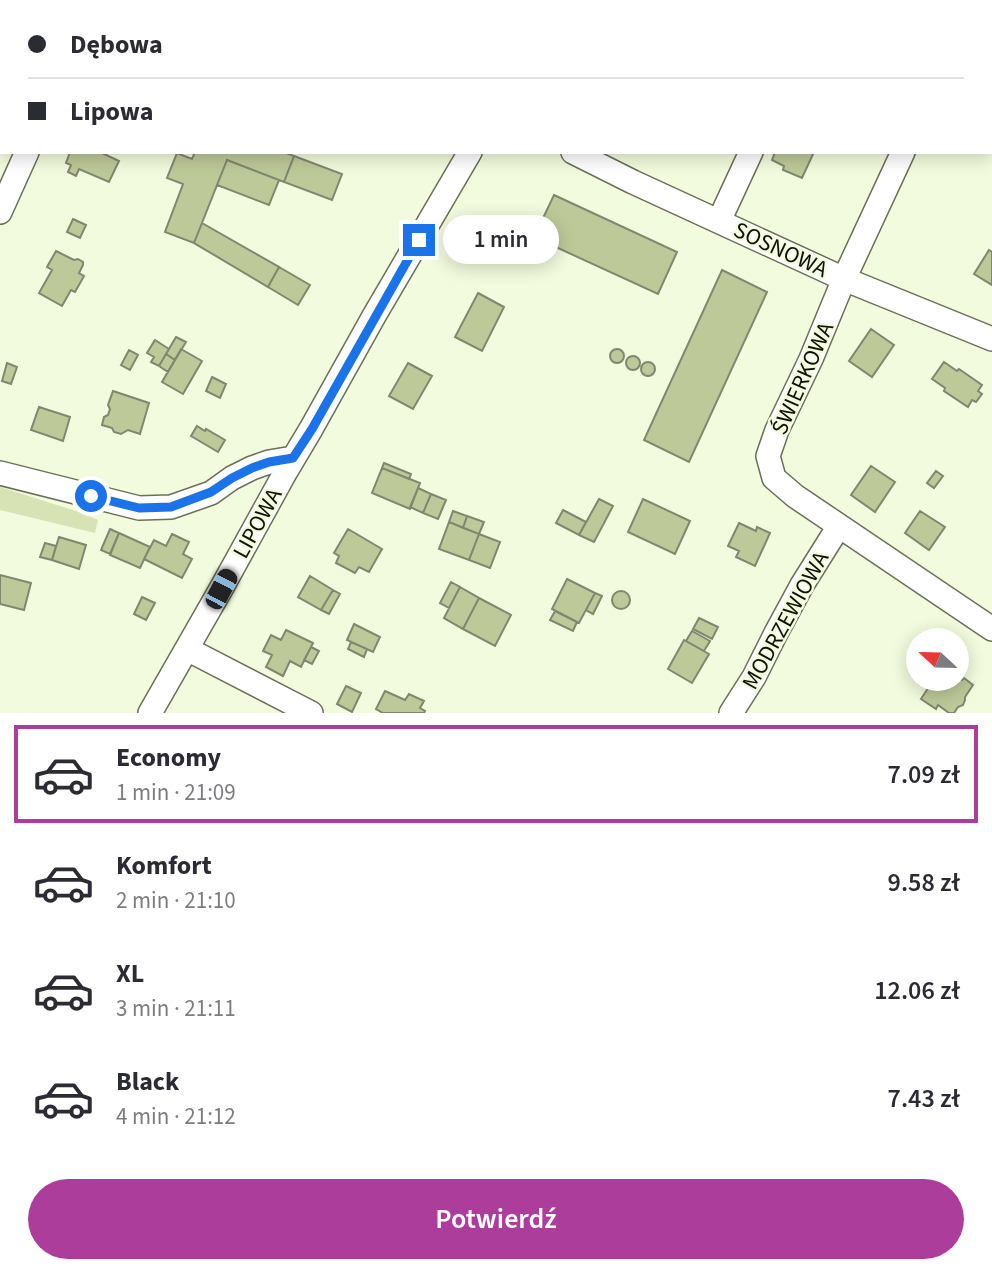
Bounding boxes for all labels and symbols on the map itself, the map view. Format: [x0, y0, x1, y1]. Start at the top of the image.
street label: SOSNOWA [728, 213, 834, 286]
callout: 1 min [444, 216, 559, 264]
route end [403, 224, 435, 256]
street label: ŚWIERKOWA [763, 316, 842, 440]
route start [75, 480, 107, 512]
street label: LIPOWA [225, 482, 291, 564]
street label: MODRZEWIOWA [734, 545, 837, 695]
car [202, 566, 241, 612]
north arrow [906, 628, 970, 691]

